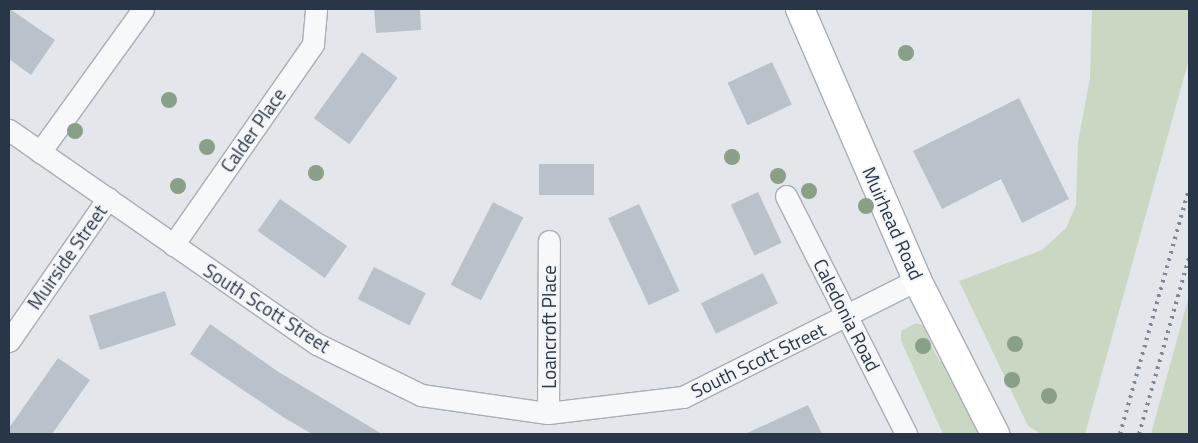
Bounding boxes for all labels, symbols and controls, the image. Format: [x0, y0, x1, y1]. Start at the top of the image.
street label: Calder Place [216, 83, 290, 177]
street label: Muirhead Road [858, 163, 928, 283]
street label: Muirside Street [23, 200, 111, 314]
street label: Caledonia Road [809, 255, 885, 375]
street label: South Scott Street [199, 259, 335, 357]
street label: Loancroft Place [538, 265, 560, 389]
street label: South Scott Street [687, 318, 829, 402]

